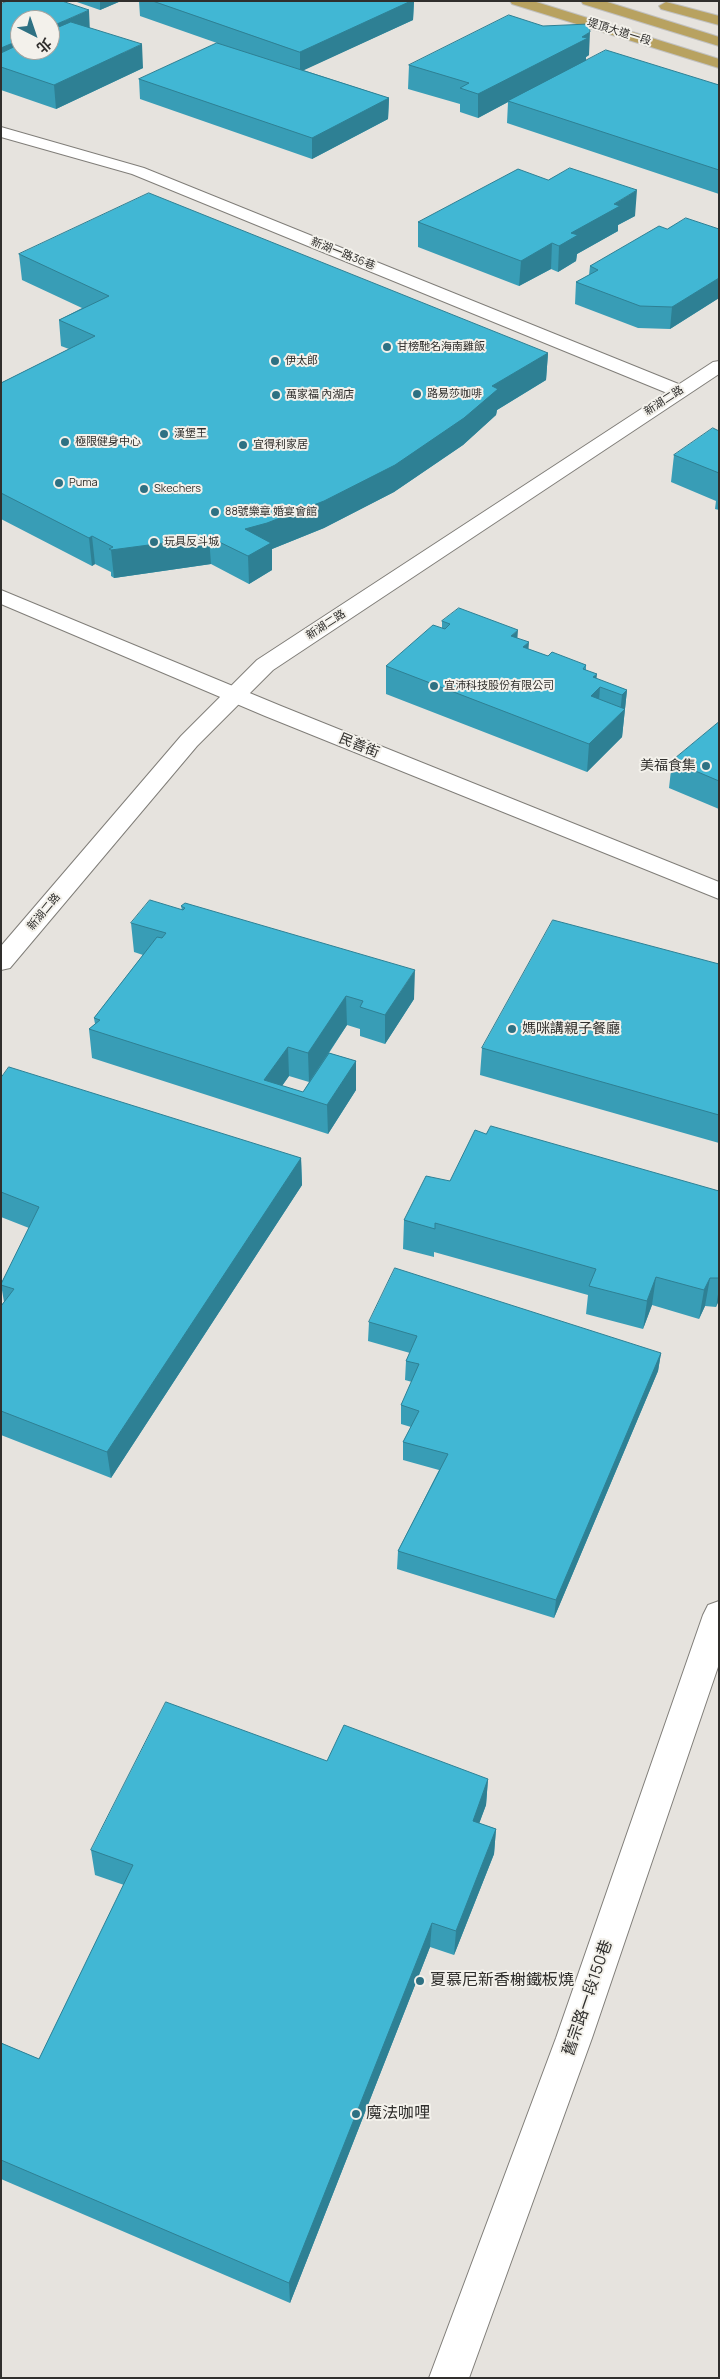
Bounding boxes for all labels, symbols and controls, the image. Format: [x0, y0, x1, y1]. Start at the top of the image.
north arrow [10, 10, 60, 60]
street label: 堤頂大道一段 [586, 16, 652, 48]
text: 北 [33, 34, 56, 58]
street label: 新湖一路36巷 [309, 235, 377, 273]
place label: 甘榜馳名海南雞飯 [397, 340, 485, 354]
marker: 甘榜馳名海南雞飯 [381, 341, 393, 353]
place label: 伊太郎 [285, 354, 318, 368]
marker: 伊太郎 [269, 355, 281, 367]
street label: 新湖二路 [642, 383, 686, 419]
place label: 路易莎咖啡 [427, 387, 482, 401]
place label: 萬家福 內湖店 [286, 388, 354, 402]
marker: 路易莎咖啡 [411, 388, 423, 400]
marker: 萬家福 內湖店 [270, 389, 282, 401]
place label: 漢堡王 [174, 427, 207, 441]
marker: 漢堡王 [158, 428, 170, 440]
place label: 極限健身中心 [75, 435, 141, 449]
marker: 極限健身中心 [59, 436, 71, 448]
place label: 宜得利家居 [253, 438, 308, 452]
marker: 宜得利家居 [237, 439, 249, 451]
place label: Puma [69, 476, 98, 490]
marker: Puma [53, 477, 65, 489]
place label: Skechers [154, 482, 201, 496]
marker: Skechers [138, 483, 150, 495]
place label: 88號樂章 婚宴會館 [225, 505, 317, 519]
marker: 88號樂章 婚宴會館 [209, 506, 221, 518]
place label: 玩具反斗城 [164, 535, 219, 549]
marker: 玩具反斗城 [148, 536, 160, 548]
street label: 新湖二路 [304, 607, 348, 643]
place label: 宜沛科技股份有限公司 [444, 679, 554, 693]
marker: 宜沛科技股份有限公司 [428, 680, 440, 692]
street label: 民善街 [336, 730, 382, 762]
place label: 美福食集 [640, 758, 696, 774]
marker: 美福食集 [700, 760, 712, 772]
street label: 新湖二路 [25, 891, 63, 933]
place label: 媽咪講親子餐廳 [522, 1021, 620, 1037]
marker: 媽咪講親子餐廳 [506, 1023, 518, 1035]
street label: 舊宗路一段150巷 [559, 1938, 617, 2058]
place label: 夏慕尼新香榭鐵板燒 [430, 1971, 574, 1991]
marker: 夏慕尼新香榭鐵板燒 [414, 1975, 426, 1987]
place label: 魔法咖哩 [366, 2104, 430, 2124]
marker: 魔法咖哩 [350, 2108, 362, 2120]

